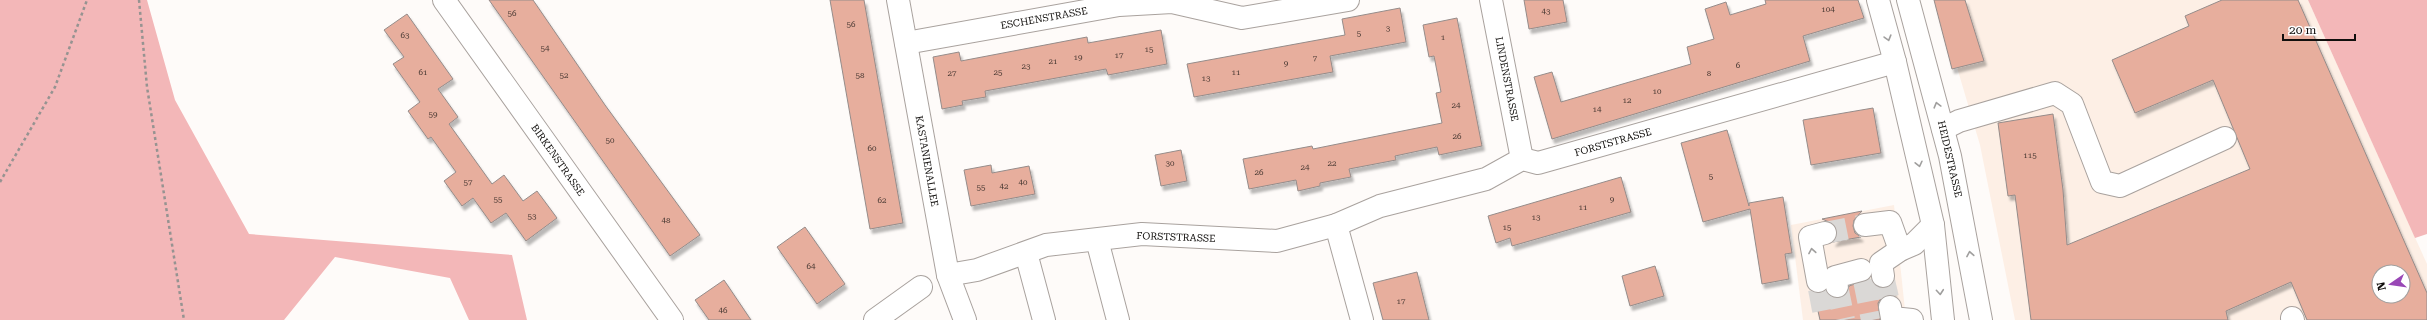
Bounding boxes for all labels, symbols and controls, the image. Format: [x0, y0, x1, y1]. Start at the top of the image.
street label: ESCHENSTRASSE [1000, 5, 1088, 31]
house number: 104 [1821, 5, 1835, 14]
house number: 43 [1542, 7, 1551, 16]
house number: 56 [508, 9, 517, 18]
scale bar [2283, 16, 2355, 42]
house number: 56 [847, 20, 856, 29]
text: 20 m [2289, 23, 2316, 37]
house number: 3 [1386, 24, 1391, 33]
house number: 5 [1357, 29, 1362, 38]
house number: 63 [401, 31, 410, 40]
house number: 1 [1441, 33, 1446, 42]
one-way arrow [1883, 34, 1892, 41]
street label: LINDENSTRASSE [1493, 36, 1521, 122]
house number: 54 [541, 44, 550, 53]
house number: 15 [1145, 45, 1154, 54]
house number: 17 [1115, 51, 1124, 60]
house number: 19 [1074, 53, 1083, 62]
house number: 7 [1313, 54, 1318, 63]
house number: 21 [1049, 57, 1058, 66]
house number: 9 [1284, 59, 1289, 68]
house number: 6 [1736, 61, 1741, 70]
house number: 23 [1022, 62, 1031, 71]
house number: 61 [419, 68, 428, 77]
house number: 25 [994, 68, 1003, 77]
house number: 11 [1232, 68, 1241, 77]
house number: 27 [948, 69, 957, 78]
house number: 8 [1707, 69, 1712, 78]
house number: 52 [560, 71, 569, 80]
house number: 58 [856, 71, 865, 80]
house number: 13 [1202, 74, 1211, 83]
house number: 10 [1653, 87, 1662, 96]
house number: 12 [1623, 96, 1632, 105]
house number: 24 [1452, 101, 1461, 110]
one-way arrow [1933, 102, 1942, 109]
house number: 14 [1593, 105, 1602, 114]
house number: 59 [429, 110, 438, 119]
street label: KASTANIENALLEE [914, 115, 940, 207]
street label: HEIDESTRASSE [1936, 120, 1964, 198]
street label: BIRKENSTRASSE [529, 122, 587, 198]
street label: FORSTSTRASSE [1573, 126, 1653, 158]
house number: 26 [1453, 132, 1462, 141]
house number: 50 [606, 136, 615, 145]
house number: 60 [868, 144, 877, 153]
house number: 115 [2023, 151, 2037, 160]
house number: 30 [1166, 159, 1175, 168]
house number: 22 [1328, 159, 1337, 168]
one-way arrow [1914, 161, 1922, 167]
house number: 24 [1301, 163, 1310, 172]
house number: 26 [1255, 168, 1264, 177]
house number: 5 [1709, 172, 1714, 181]
house number: 57 [464, 178, 473, 187]
house number: 40 [1019, 178, 1028, 187]
house number: 42 [1000, 182, 1009, 191]
house number: 55 [977, 183, 986, 192]
house number: 55 [494, 195, 503, 204]
house number: 9 [1610, 195, 1615, 204]
house number: 62 [878, 196, 887, 205]
house number: 11 [1579, 203, 1588, 212]
house number: 53 [528, 212, 537, 221]
house number: 13 [1532, 213, 1541, 222]
house number: 48 [662, 216, 671, 225]
house number: 15 [1503, 223, 1512, 232]
street label: FORSTSTRASSE [1136, 230, 1216, 244]
one-way arrow [1808, 248, 1817, 254]
one-way arrow [1966, 251, 1975, 257]
house number: 64 [807, 262, 816, 271]
north arrow [2371, 264, 2411, 304]
text: N [2374, 280, 2389, 292]
one-way arrow [1936, 289, 1945, 295]
house number: 17 [1397, 297, 1406, 306]
house number: 46 [719, 306, 728, 315]

